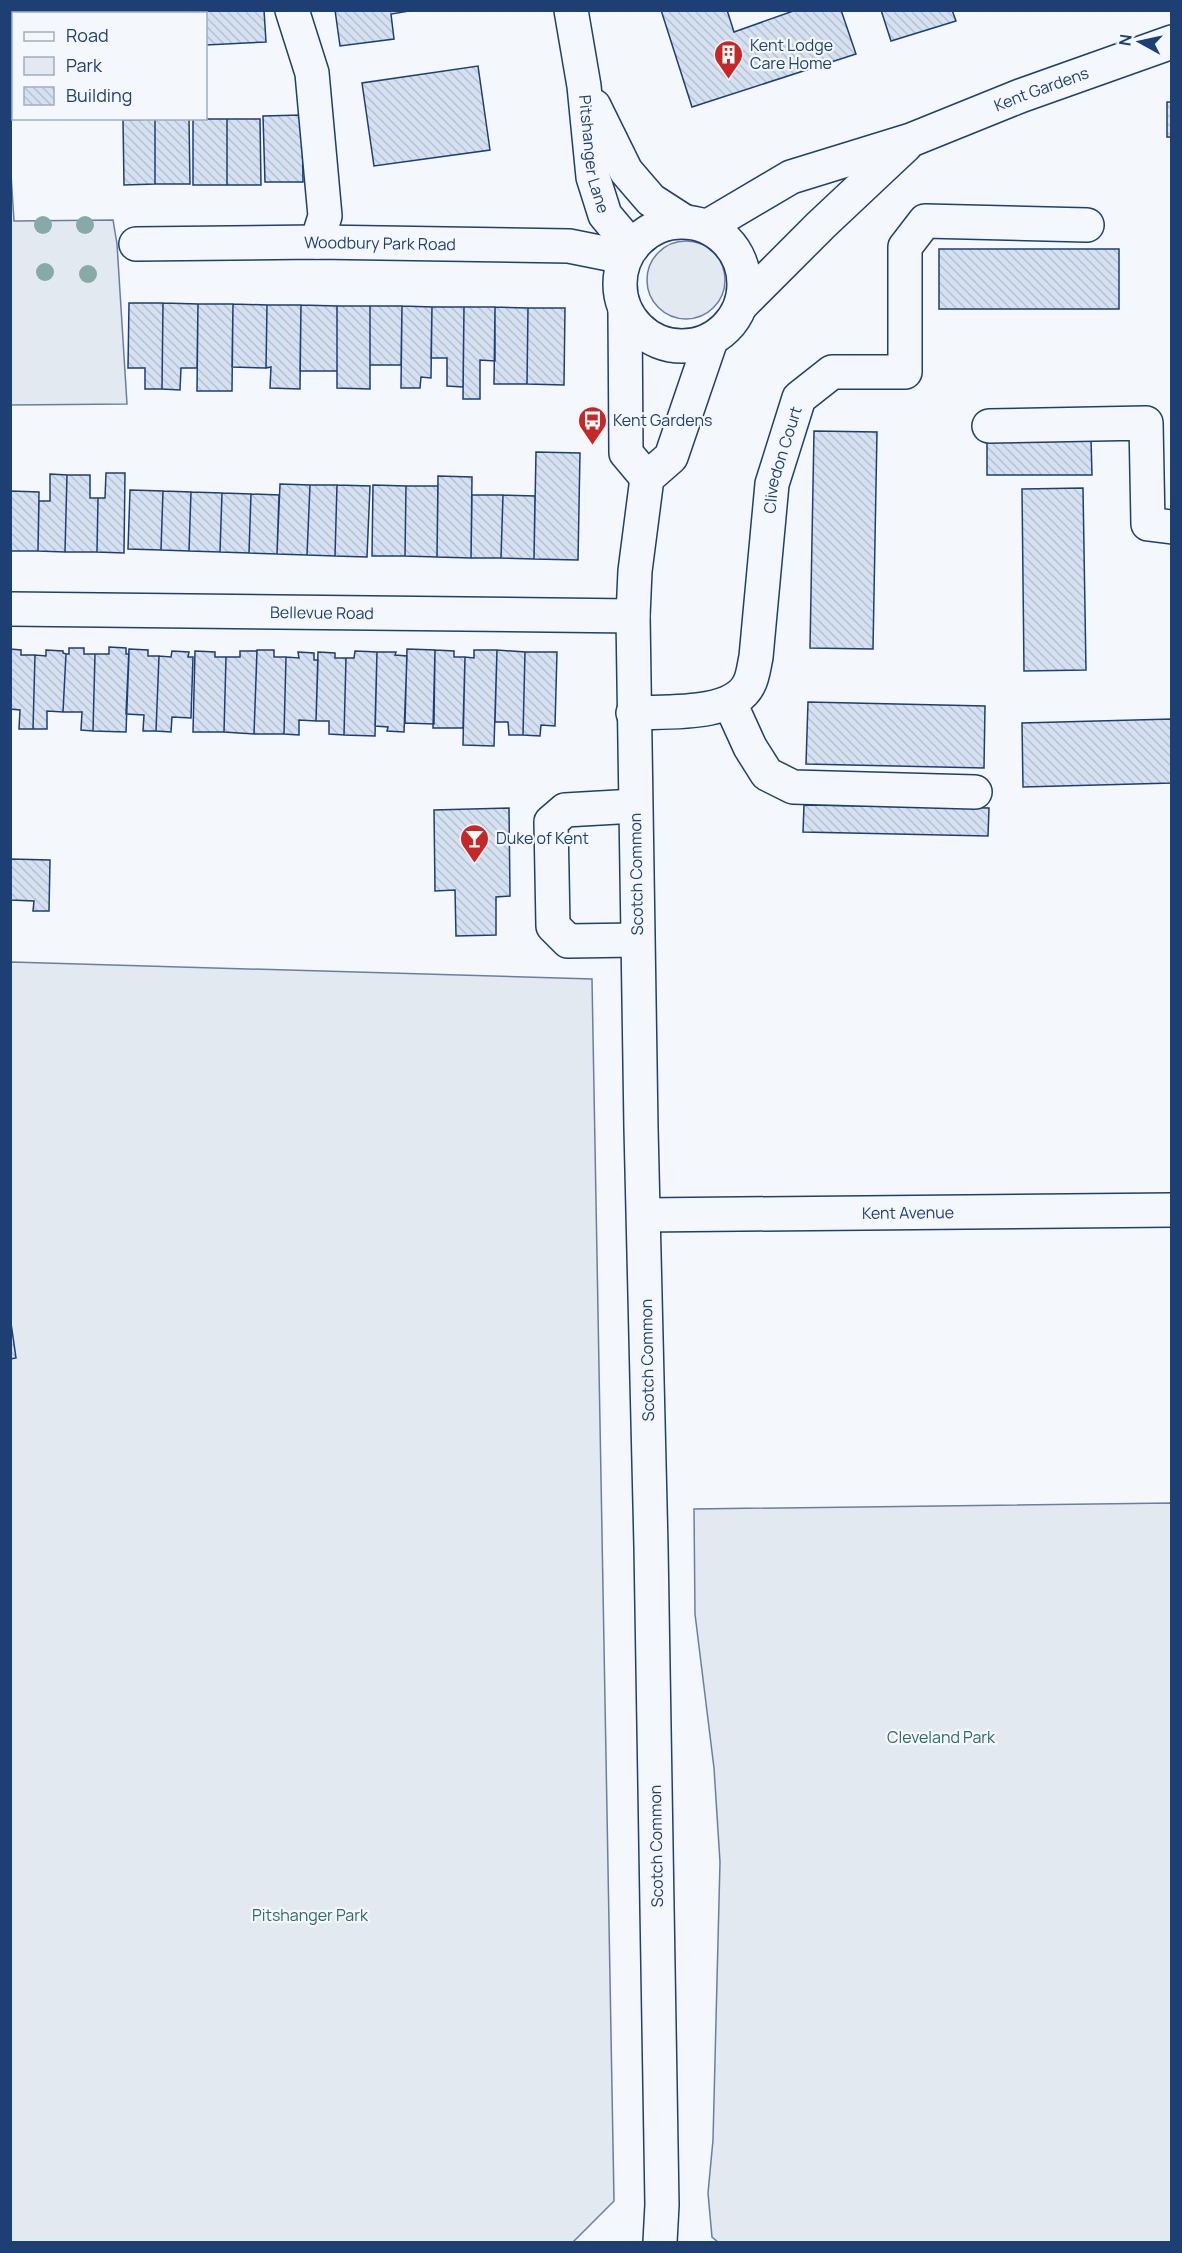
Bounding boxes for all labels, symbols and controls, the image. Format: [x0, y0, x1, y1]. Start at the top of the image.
legend [12, 12, 207, 120]
north arrow [1110, 12, 1170, 72]
text: Road [66, 23, 109, 47]
text: N [1113, 33, 1137, 47]
place label: Kent Lodge Care Home [750, 34, 833, 74]
building icon: Kent Lodge Care Home [713, 38, 745, 80]
text: Park [66, 53, 103, 77]
street label: Kent Gardens [991, 61, 1092, 116]
text: Building [66, 83, 132, 107]
street label: Pitshanger Lane [574, 94, 615, 216]
street label: Woodbury Park Road [304, 231, 456, 255]
bus stop icon: Kent Gardens [576, 404, 608, 446]
street label: Clivedon Court [758, 404, 807, 514]
place label: Kent Gardens [613, 409, 712, 431]
street label: Bellevue Road [270, 601, 374, 624]
street label: Scotch Common [624, 813, 648, 935]
bar icon: Duke of Kent [459, 822, 491, 864]
place label: Duke of Kent [496, 827, 589, 849]
street label: Kent Avenue [862, 1201, 954, 1224]
street label: Scotch Common [635, 1299, 659, 1421]
park label: Cleveland Park [887, 1726, 996, 1748]
street label: Scotch Common [644, 1785, 668, 1907]
park label: Pitshanger Park [252, 1904, 369, 1926]

